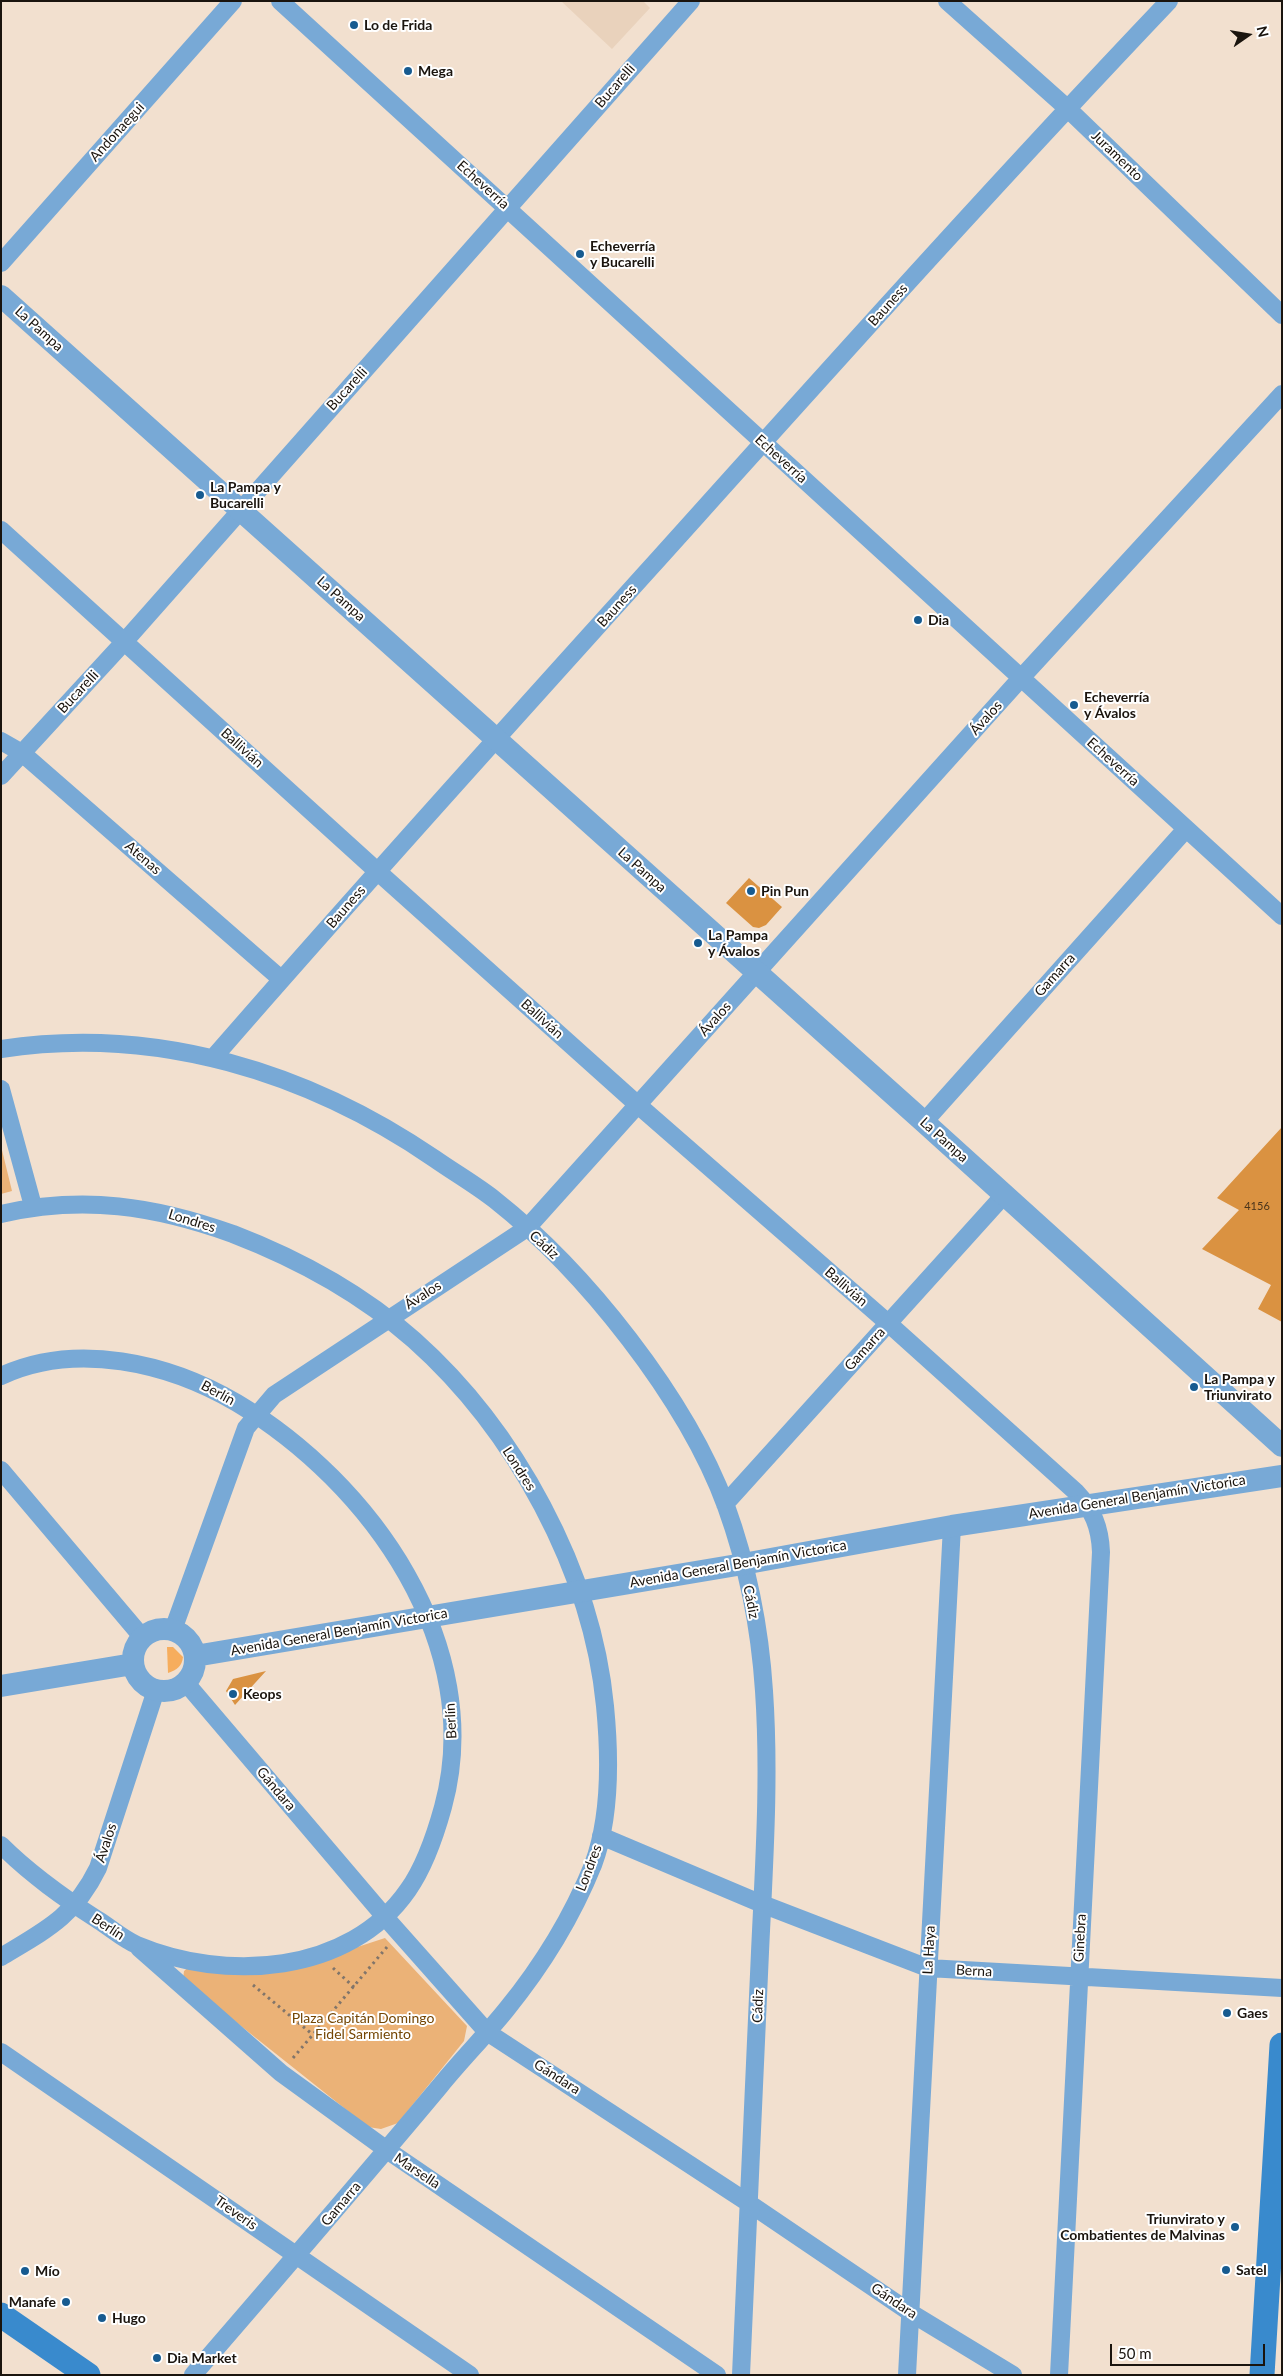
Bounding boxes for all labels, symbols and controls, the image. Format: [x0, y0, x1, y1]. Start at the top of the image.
north arrow [1223, 10, 1273, 60]
place label: Lo de Frida [364, 17, 432, 33]
marker: Lo de Frida [348, 19, 360, 31]
text: N [1254, 24, 1273, 39]
street label: Bucarelli [591, 61, 639, 111]
place label: Mega [418, 63, 453, 79]
marker: Mega [402, 65, 414, 77]
street label: Andonaegui [86, 99, 148, 165]
street label: Juramento [1088, 127, 1146, 185]
street label: Echeverría [453, 157, 513, 213]
place label: Echeverría y Bucarelli [590, 238, 655, 270]
marker: Echeverría y Bucarelli [574, 248, 586, 260]
street label: Bauness [865, 280, 911, 330]
street label: La Pampa [11, 303, 67, 355]
street label: Bucarelli [323, 364, 371, 414]
street label: Echeverría [751, 431, 811, 487]
place label: La Pampa y Bucarelli [210, 479, 281, 512]
marker: La Pampa y Bucarelli [194, 489, 206, 501]
street label: La Pampa [313, 573, 369, 625]
street label: Bauness [594, 581, 640, 631]
place label: Dia [928, 612, 949, 628]
marker: Dia [912, 614, 924, 626]
street label: Bucarelli [54, 667, 102, 717]
place label: Echeverría y Ávalos [1084, 689, 1149, 722]
street label: Ávalos [966, 697, 1006, 739]
marker: Echeverría y Ávalos [1068, 699, 1080, 711]
street label: Ballivián [217, 725, 267, 771]
street label: Echeverría [1083, 734, 1143, 790]
street label: Atenas [122, 838, 164, 878]
street label: La Pampa [614, 844, 670, 896]
street label: Bauness [323, 882, 369, 932]
place label: Pin Pun [761, 883, 809, 899]
marker: Pin Pun [745, 885, 757, 897]
place label: La Pampa y Ávalos [708, 927, 768, 960]
marker: La Pampa y Ávalos [692, 937, 704, 949]
street label: Gamarra [1031, 950, 1079, 1000]
street label: Ballivián [517, 996, 567, 1042]
street label: Ávalos [695, 998, 735, 1040]
street label: La Pampa [916, 1114, 972, 1166]
house number: 4156 [1244, 1199, 1270, 1213]
street label: Londres [166, 1206, 218, 1236]
street label: Cádiz [526, 1227, 562, 1263]
street label: Ballivián [821, 1264, 871, 1310]
street label: Ávalos [402, 1277, 444, 1313]
street label: Gamarra [841, 1324, 889, 1374]
place label: La Pampa y Triunvirato [1204, 1371, 1275, 1404]
street label: Berlín [198, 1377, 238, 1409]
marker: La Pampa y Triunvirato [1188, 1381, 1200, 1393]
street label: Londres [499, 1444, 539, 1494]
street label: Avenida General Benjamín Victorica [1027, 1472, 1247, 1522]
street label: Avenida General Benjamín Victorica [628, 1537, 848, 1591]
street label: Cádiz [740, 1584, 762, 1620]
street label: Avenida General Benjamín Victorica [229, 1605, 449, 1659]
place label: Keops [243, 1686, 282, 1702]
marker: Keops [227, 1688, 239, 1700]
street label: Berlín [442, 1703, 460, 1739]
street label: Gándara [253, 1764, 299, 1814]
street label: Ávalos [92, 1821, 120, 1865]
street label: Londres [572, 1842, 606, 1894]
street label: Berlín [88, 1910, 128, 1944]
street label: Ginebra [1070, 1913, 1090, 1963]
street label: La Haya [919, 1925, 939, 1975]
street label: Berna [955, 1962, 993, 1980]
street label: Cádiz [749, 1989, 767, 2023]
place label: Gaes [1237, 2005, 1268, 2021]
marker: Gaes [1221, 2007, 1233, 2019]
park label: Plaza Capitán Domingo Fidel Sarmiento [292, 2010, 434, 2042]
street label: Gándara [531, 2056, 583, 2098]
street label: Marsella [391, 2150, 443, 2192]
street label: Gamarra [318, 2178, 364, 2230]
street label: Treveris [212, 2192, 260, 2234]
place label: Triunvirato y Combatientes de Malvinas [1060, 2211, 1225, 2244]
marker: Triunvirato y Combatientes de Malvinas [1229, 2221, 1241, 2233]
place label: Satel [1236, 2262, 1267, 2278]
place label: Mío [35, 2263, 60, 2279]
marker: Satel [1220, 2264, 1232, 2276]
marker: Mío [19, 2265, 31, 2277]
street label: Gándara [868, 2280, 920, 2322]
place label: Manafe [9, 2294, 56, 2310]
marker: Manafe [60, 2296, 72, 2308]
place label: Hugo [112, 2310, 146, 2326]
marker: Hugo [96, 2312, 108, 2324]
scale bar [1113, 2334, 1268, 2366]
text: 50 m [1118, 2344, 1152, 2362]
place label: Dia Market [167, 2350, 237, 2366]
marker: Dia Market [151, 2352, 163, 2364]

